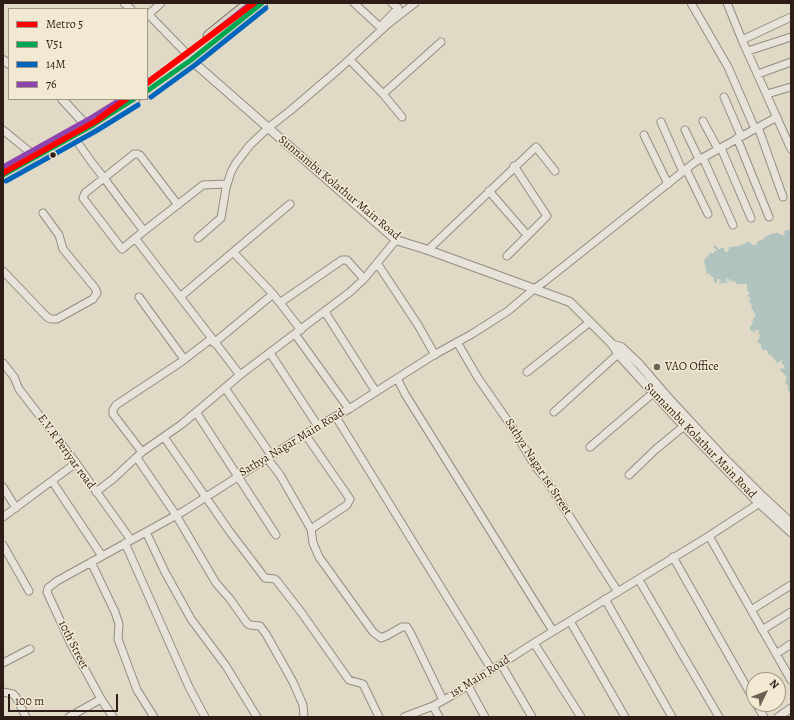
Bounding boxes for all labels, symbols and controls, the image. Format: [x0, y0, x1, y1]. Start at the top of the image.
legend [8, 8, 148, 100]
text: Metro 5 [46, 16, 83, 32]
text: V51 [46, 36, 63, 52]
text: 14M [46, 56, 66, 72]
text: 76 [46, 76, 57, 92]
street label: Sunnambu Kolathur Main Road [275, 133, 403, 243]
unlabelled marker [48, 150, 58, 160]
place label: VAO Office [665, 360, 719, 374]
marker: VAO Office [652, 362, 662, 372]
street label: Sunnambu Kolathur Main Road [641, 380, 759, 502]
street label: Sathya Nagar Main Road [237, 406, 347, 480]
street label: E.V.R Periyar road [34, 412, 98, 492]
street label: Sathya Nagar 1st Street [501, 416, 575, 518]
street label: 10th Street [55, 618, 91, 672]
street label: 1st Main Road [447, 653, 513, 701]
north arrow [746, 672, 786, 712]
text: N [766, 676, 783, 692]
scale bar [10, 686, 120, 712]
text: 100 m [15, 693, 44, 709]

